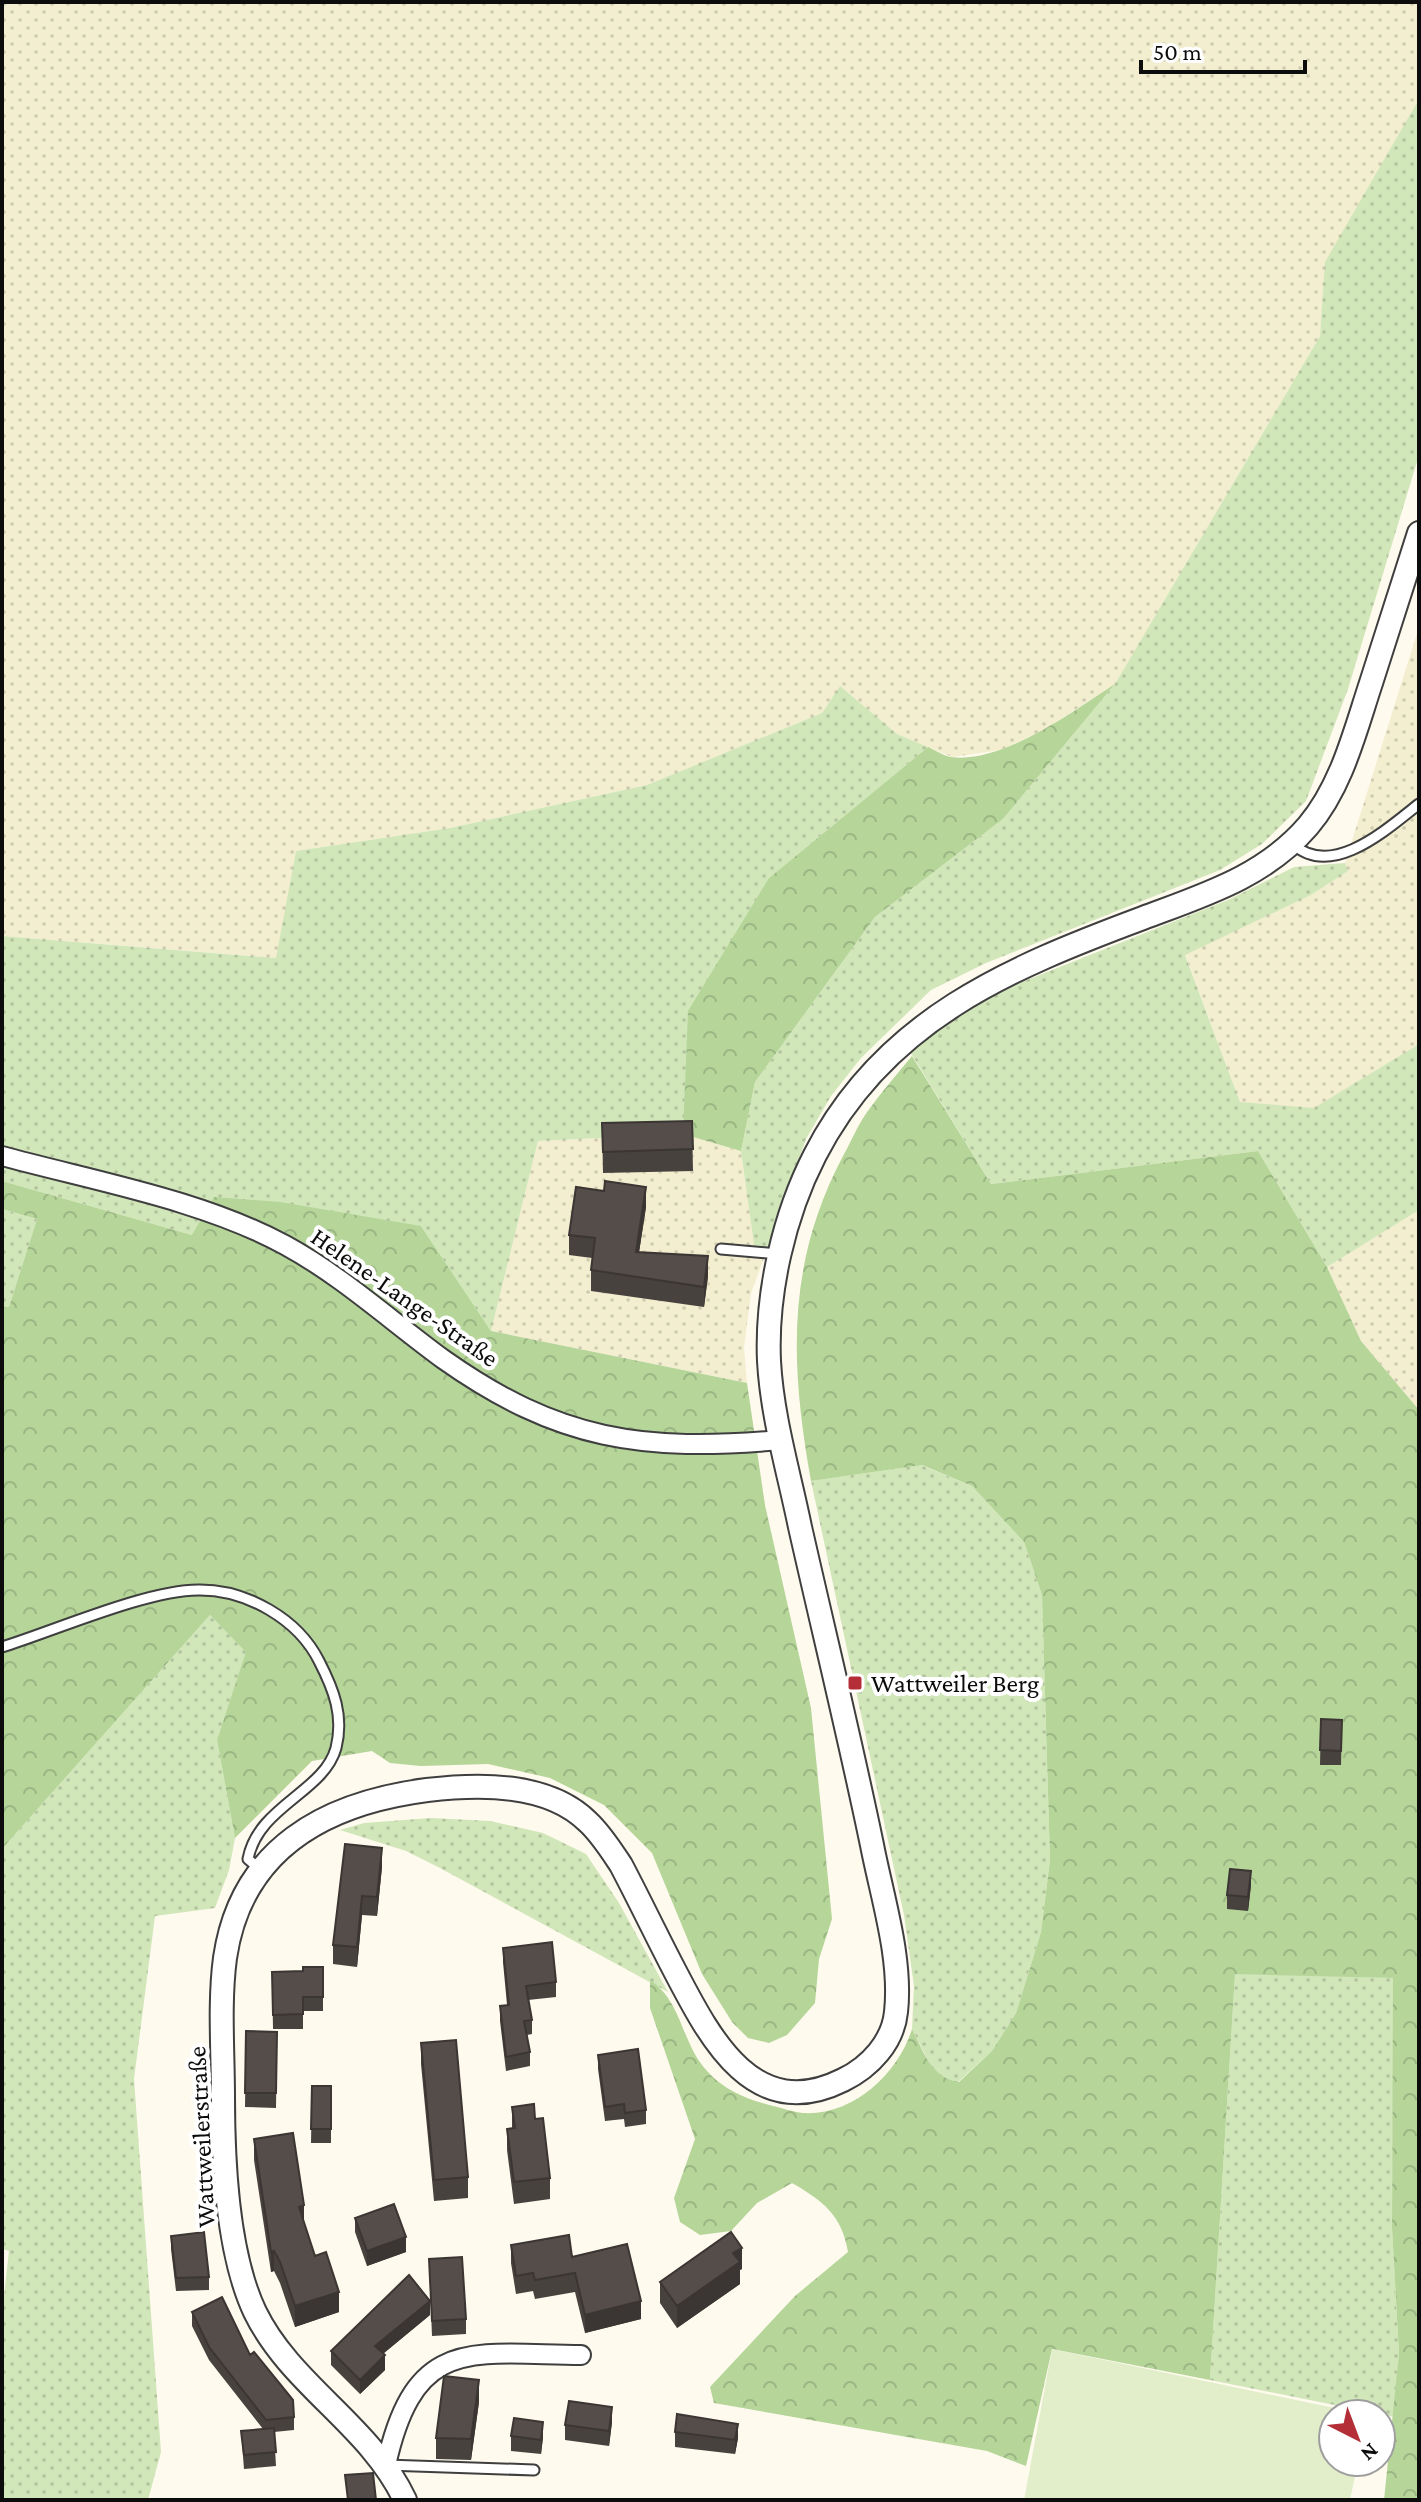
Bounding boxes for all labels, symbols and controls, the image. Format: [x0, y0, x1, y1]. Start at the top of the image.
scale bar [1141, 24, 1305, 74]
text: 50 m [1153, 38, 1202, 65]
street label: Helene-Lange-Straße [306, 1222, 504, 1373]
place label: Wattweiler Berg [871, 1669, 1040, 1698]
marker: Wattweiler Berg [846, 1674, 864, 1692]
street label: Wattweilerstraße [182, 2045, 221, 2228]
north arrow [1317, 2398, 1397, 2478]
text: N [1356, 2438, 1384, 2467]

